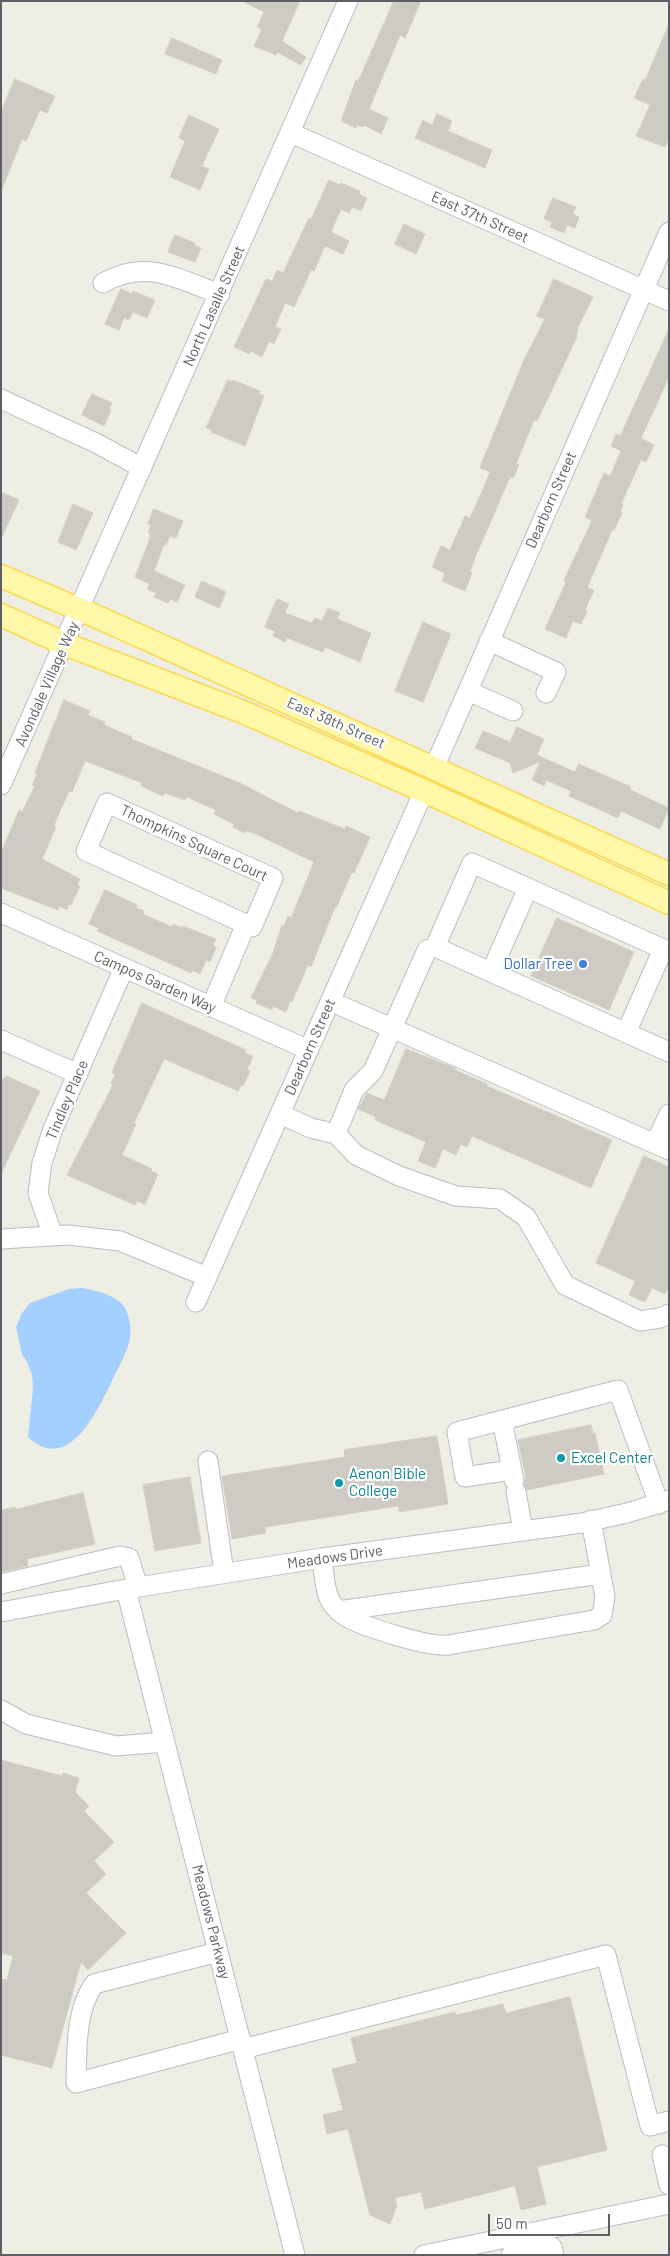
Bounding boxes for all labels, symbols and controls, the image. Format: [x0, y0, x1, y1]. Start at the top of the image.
street label: East 37th Street [429, 187, 531, 247]
street label: North Lasalle Street [179, 243, 249, 369]
street label: Dearborn Street [522, 449, 580, 551]
street label: Avondale Village Way [11, 619, 83, 749]
street label: East 38th Street [284, 693, 388, 753]
street label: Thompkins Square Court [117, 801, 271, 885]
street label: Campos Garden Way [91, 947, 219, 1017]
place label: Dollar Tree [503, 955, 573, 973]
marker: Dollar Tree [577, 958, 589, 970]
street label: Dearborn Street [281, 996, 339, 1098]
street label: Tindley Place [42, 1057, 92, 1143]
place label: Excel Center [571, 1449, 653, 1467]
marker: Excel Center [555, 1452, 567, 1464]
place label: Aenon Bible College [349, 1465, 426, 1500]
marker: Aenon Bible College [333, 1477, 345, 1489]
street label: Meadows Drive [286, 1541, 384, 1573]
street label: Meadows Parkway [188, 1863, 234, 1981]
scale bar [490, 2204, 612, 2236]
text: 50 m [496, 2214, 528, 2232]

